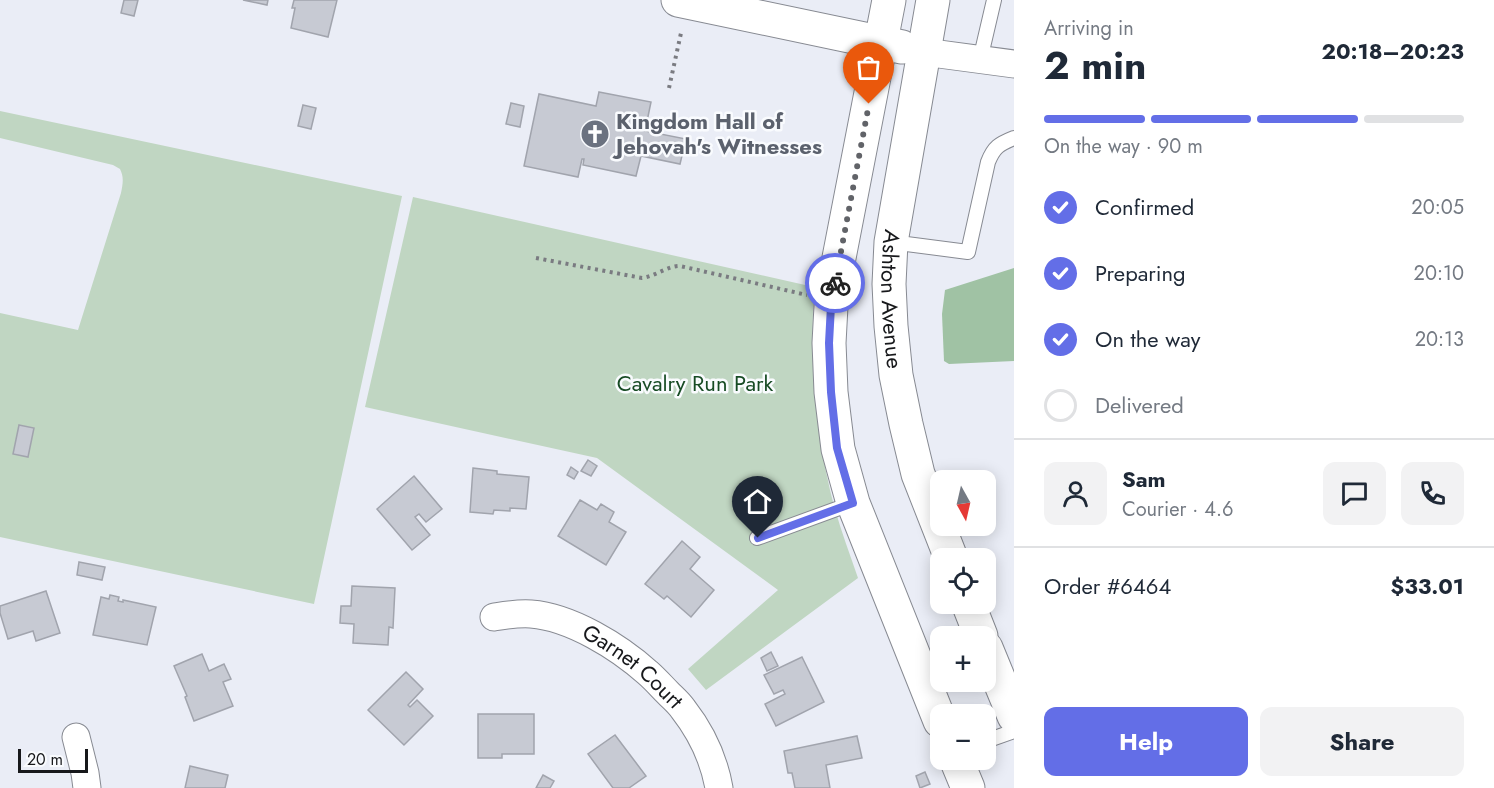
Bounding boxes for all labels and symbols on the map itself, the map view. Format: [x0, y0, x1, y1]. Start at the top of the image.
pin [843, 42, 894, 104]
place label: Kingdom Hall of Jehovah's Witnesses [612, 105, 822, 162]
church icon: Kingdom Hall of Jehovah's Witnesses [579, 118, 611, 150]
street label: Ashton Avenue [873, 227, 911, 370]
courier [805, 253, 865, 313]
park label: Cavalry Run Park [617, 367, 774, 399]
north arrow [930, 470, 996, 536]
pin [732, 476, 783, 538]
street label: Garnet Court [577, 616, 692, 716]
scale bar [18, 746, 88, 774]

